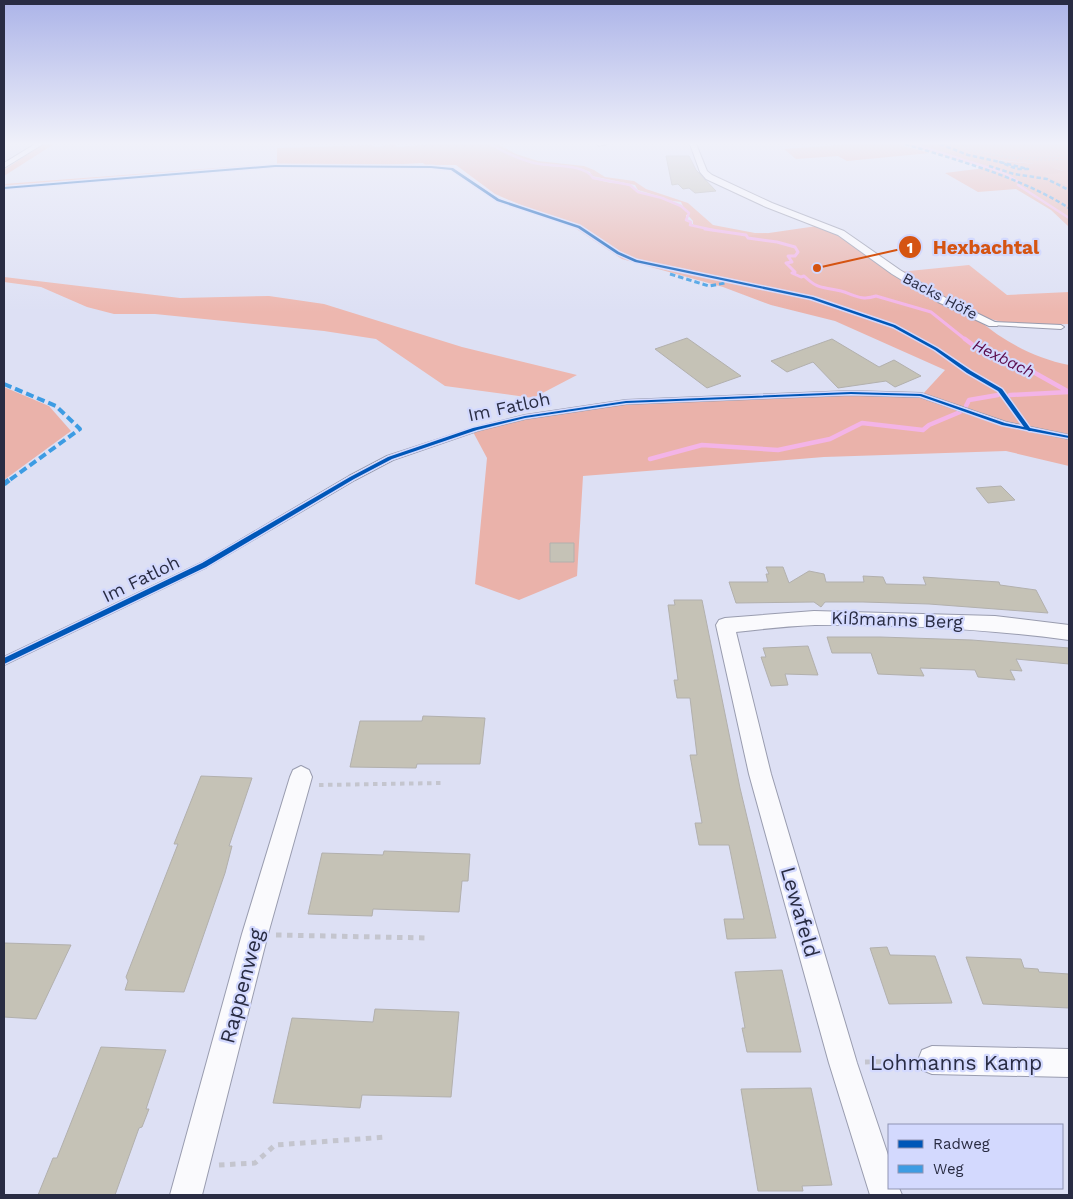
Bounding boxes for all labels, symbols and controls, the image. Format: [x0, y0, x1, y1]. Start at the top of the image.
callout: Hexbachtal [898, 230, 1050, 264]
text: Hexbachtal [933, 236, 1040, 259]
text: 1 [907, 239, 913, 257]
street label: Backs Höfe [900, 269, 980, 323]
water label: Hexbach [970, 335, 1038, 382]
street label: Im Fatloh [466, 388, 552, 425]
street label: Im Fatloh [99, 551, 183, 606]
street label: Kißmanns Berg [831, 607, 964, 632]
street label: Lewafeld [776, 864, 825, 960]
street label: Rappenweg [214, 925, 269, 1046]
street label: Lohmanns Kamp [870, 1050, 1042, 1075]
legend [888, 1124, 1063, 1189]
text: Radweg [933, 1135, 990, 1153]
text: Weg [933, 1160, 964, 1178]

